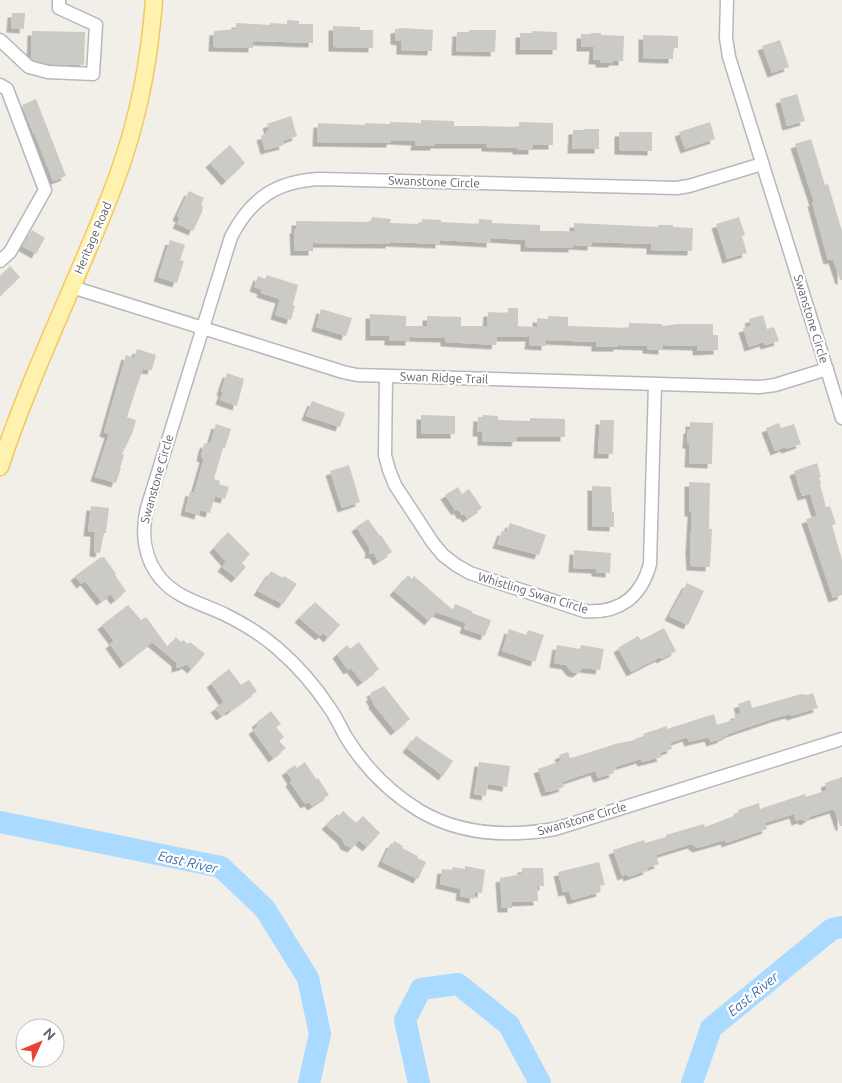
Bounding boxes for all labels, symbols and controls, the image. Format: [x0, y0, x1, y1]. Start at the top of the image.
street label: Swanstone Circle [388, 173, 480, 190]
street label: Heritage Road [71, 200, 114, 276]
street label: Swanstone Circle [792, 273, 831, 365]
street label: Swan Ridge Trail [400, 369, 488, 386]
street label: Swanstone Circle [138, 433, 175, 525]
street label: Whistling Swan Circle [476, 570, 590, 616]
street label: Swanstone Circle [536, 800, 628, 837]
water label: East River [157, 847, 220, 877]
water label: East River [724, 968, 782, 1019]
north arrow [15, 1018, 65, 1068]
text: N [40, 1025, 59, 1043]

